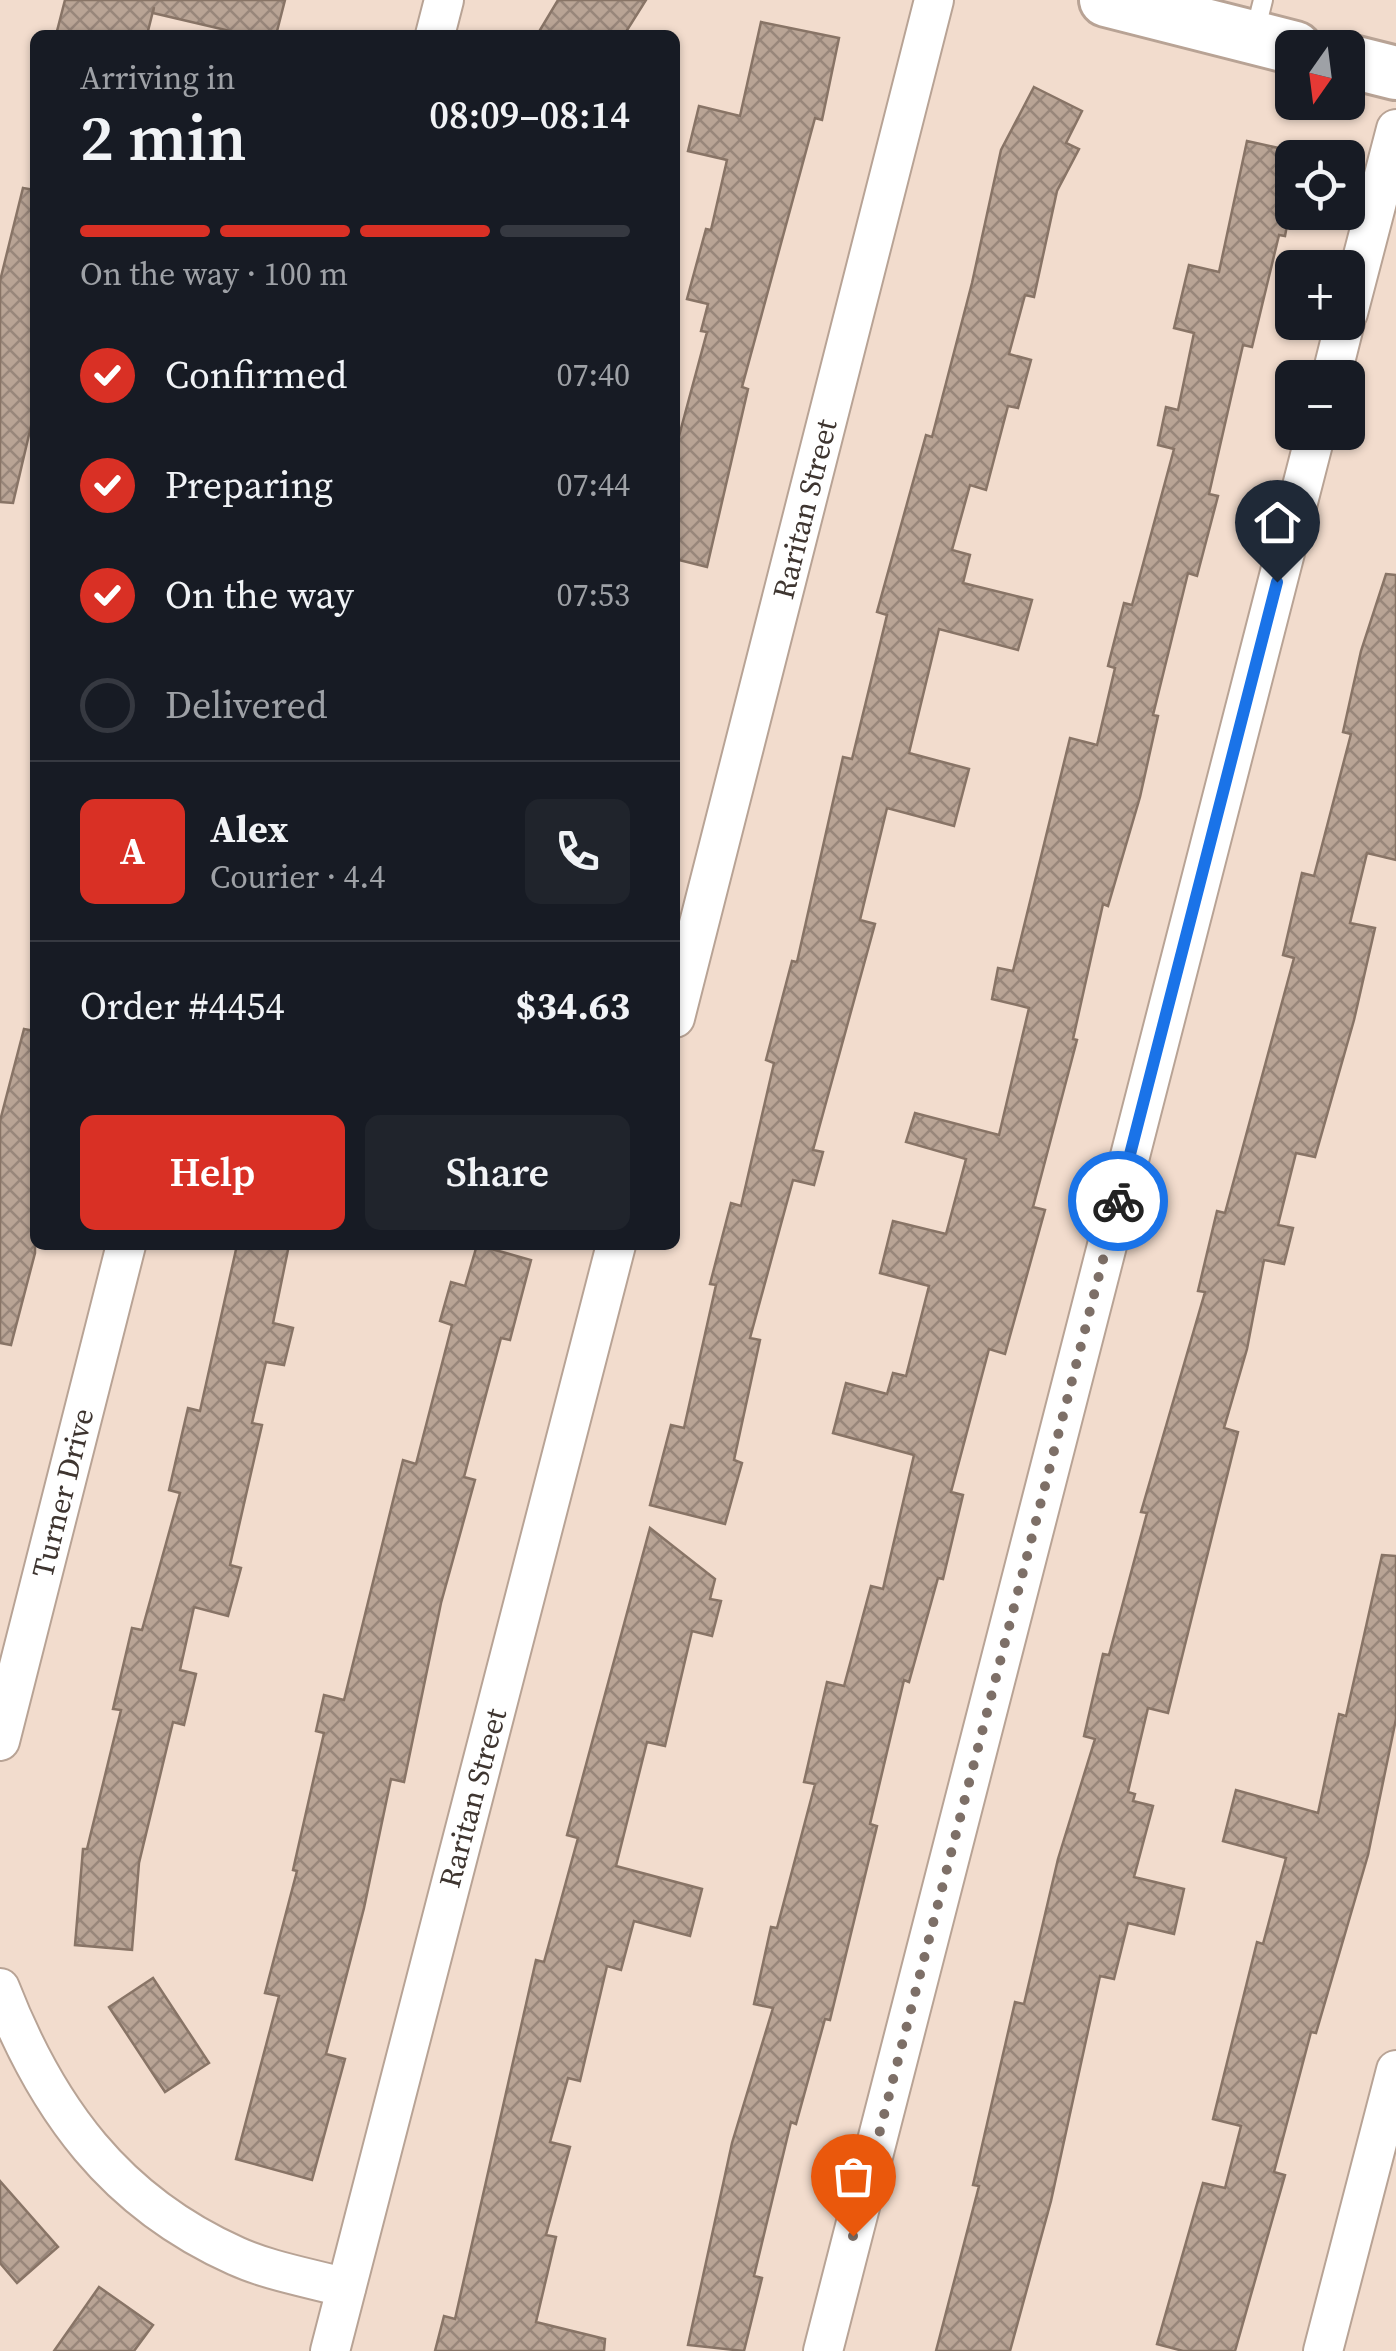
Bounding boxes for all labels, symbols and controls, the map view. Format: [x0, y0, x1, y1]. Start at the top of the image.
north arrow [1275, 30, 1365, 120]
map controls [1275, 30, 1365, 450]
text: Arriving in [80, 56, 235, 100]
text: 08:09–08:14 [429, 89, 630, 141]
text: 2 min [80, 93, 247, 182]
button: locate [1275, 140, 1365, 230]
button: + [1275, 250, 1365, 340]
text: On the way · 100 m [80, 252, 348, 296]
icon: check [80, 348, 135, 403]
text: Confirmed [165, 349, 347, 401]
text: 07:40 [556, 353, 630, 397]
button: − [1275, 360, 1365, 450]
street label: Raritan Street [762, 414, 847, 603]
icon: check [80, 458, 135, 513]
text: Preparing [165, 459, 333, 511]
text: 07:44 [556, 463, 630, 507]
pin [1235, 480, 1320, 583]
icon: home [1250, 495, 1305, 550]
icon: check [80, 568, 135, 623]
text: On the way [165, 569, 354, 621]
text: 07:53 [556, 573, 630, 617]
text: Delivered [165, 679, 328, 731]
button: phone [525, 799, 630, 904]
text: Alex [210, 803, 288, 855]
text: A [120, 825, 145, 877]
text: Courier · 4.4 [210, 855, 385, 899]
text: Order #4454 [80, 980, 284, 1032]
text: $34.63 [516, 980, 630, 1032]
button: Help [80, 1115, 345, 1230]
button: Share [365, 1115, 630, 1230]
courier [1068, 1151, 1168, 1251]
icon: bike [1091, 1174, 1146, 1229]
street label: Turner Drive [22, 1404, 103, 1582]
street label: Raritan Street [429, 1704, 516, 1892]
pin [811, 2134, 896, 2237]
icon: bag [826, 2149, 881, 2204]

